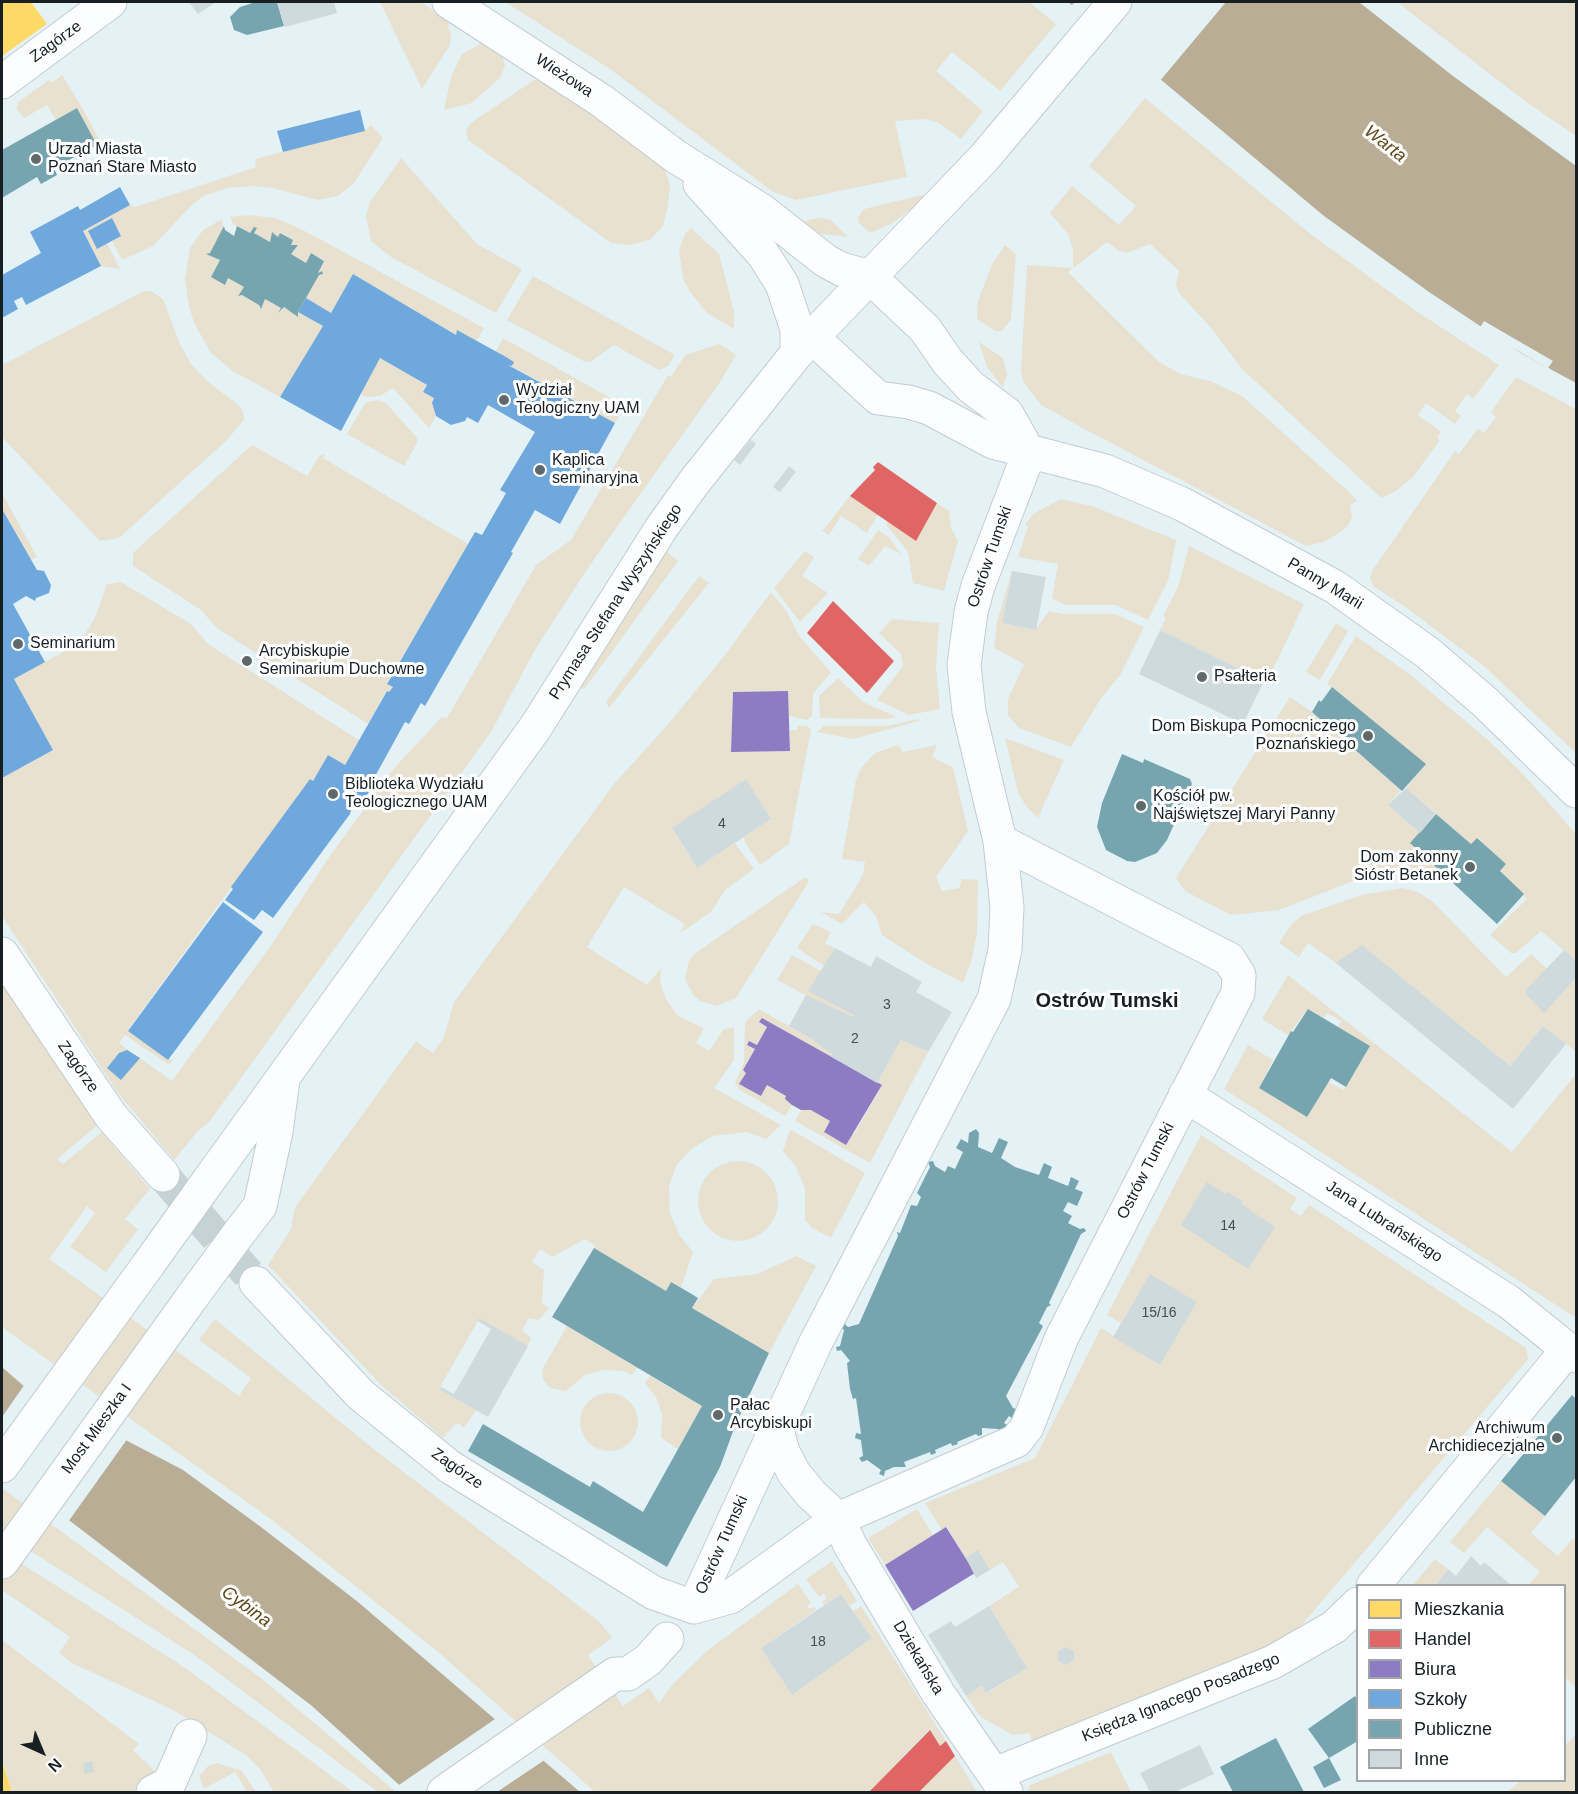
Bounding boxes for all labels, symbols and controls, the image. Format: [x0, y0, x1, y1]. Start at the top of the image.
street label: Zagórze [27, 17, 85, 67]
street label: Wieżowa [532, 50, 596, 102]
water label: Warta [1360, 121, 1410, 167]
place label: Urząd Miasta Poznań Stare Miasto [48, 140, 197, 178]
marker: Urząd Miasta Poznań Stare Miasto [29, 152, 43, 166]
place label: Wydział Teologiczny UAM [516, 381, 640, 419]
marker: Wydział Teologiczny UAM [497, 393, 511, 407]
place label: Kaplica seminaryjna [552, 451, 638, 489]
marker: Kaplica seminaryjna [533, 463, 547, 477]
street label: Prymasa Stefana Wyszyńskiego [546, 501, 686, 703]
street label: Ostrów Tumski [964, 504, 1016, 610]
street label: Panny Marii [1284, 554, 1366, 614]
place label: Seminarium [30, 634, 115, 654]
marker: Seminarium [11, 637, 25, 651]
place label: Arcybiskupie Seminarium Duchowne [259, 642, 424, 680]
marker: Arcybiskupie Seminarium Duchowne [240, 654, 254, 668]
place label: Psałteria [1214, 667, 1276, 687]
marker: Psałteria [1195, 670, 1209, 684]
place label: Dom Biskupa Pomocniczego Poznańskiego [1151, 717, 1356, 755]
marker: Dom Biskupa Pomocniczego Poznańskiego [1361, 729, 1375, 743]
place label: Biblioteka Wydziału Teologicznego UAM [345, 775, 487, 813]
marker: Biblioteka Wydziału Teologicznego UAM [326, 787, 340, 801]
place label: Kościół pw. Najświętszej Maryi Panny [1153, 787, 1335, 825]
marker: Kościół pw. Najświętszej Maryi Panny [1134, 799, 1148, 813]
house number: 4 [718, 816, 726, 832]
place label: Dom zakonny Sióstr Betanek [1354, 848, 1458, 886]
marker: Dom zakonny Sióstr Betanek [1463, 860, 1477, 874]
district label: Ostrów Tumski [1036, 989, 1178, 1013]
house number: 3 [883, 997, 891, 1013]
house number: 2 [851, 1031, 859, 1047]
street label: Zagórze [53, 1037, 103, 1097]
street label: Ostrów Tumski [1113, 1119, 1179, 1223]
street label: Jana Lubrańskiego [1322, 1177, 1446, 1267]
house number: 14 [1220, 1218, 1236, 1234]
house number: 15/16 [1141, 1305, 1177, 1321]
street label: Most Mieszka I [58, 1380, 136, 1478]
place label: Pałac Arcybiskupi [730, 1396, 812, 1434]
marker: Pałac Arcybiskupi [711, 1408, 725, 1422]
place label: Archiwum Archidiecezjalne [1428, 1419, 1545, 1457]
marker: Archiwum Archidiecezjalne [1550, 1431, 1564, 1445]
street label: Zagórze [427, 1444, 487, 1494]
street label: Ostrów Tumski [692, 1493, 752, 1597]
water label: Cybina [217, 1582, 275, 1632]
legend [1356, 1584, 1566, 1782]
text: Mieszkania [1414, 1599, 1504, 1619]
street label: Dziekańska [888, 1618, 948, 1698]
text: Handel [1414, 1629, 1471, 1649]
house number: 18 [810, 1634, 826, 1650]
street label: Księdza Ignacego Posadzego [1079, 1649, 1283, 1747]
text: Biura [1414, 1659, 1456, 1679]
text: Szkoły [1414, 1689, 1467, 1709]
text: Publiczne [1414, 1719, 1492, 1739]
north arrow [12, 1722, 72, 1782]
text: Inne [1414, 1749, 1449, 1769]
text: N [45, 1755, 65, 1775]

